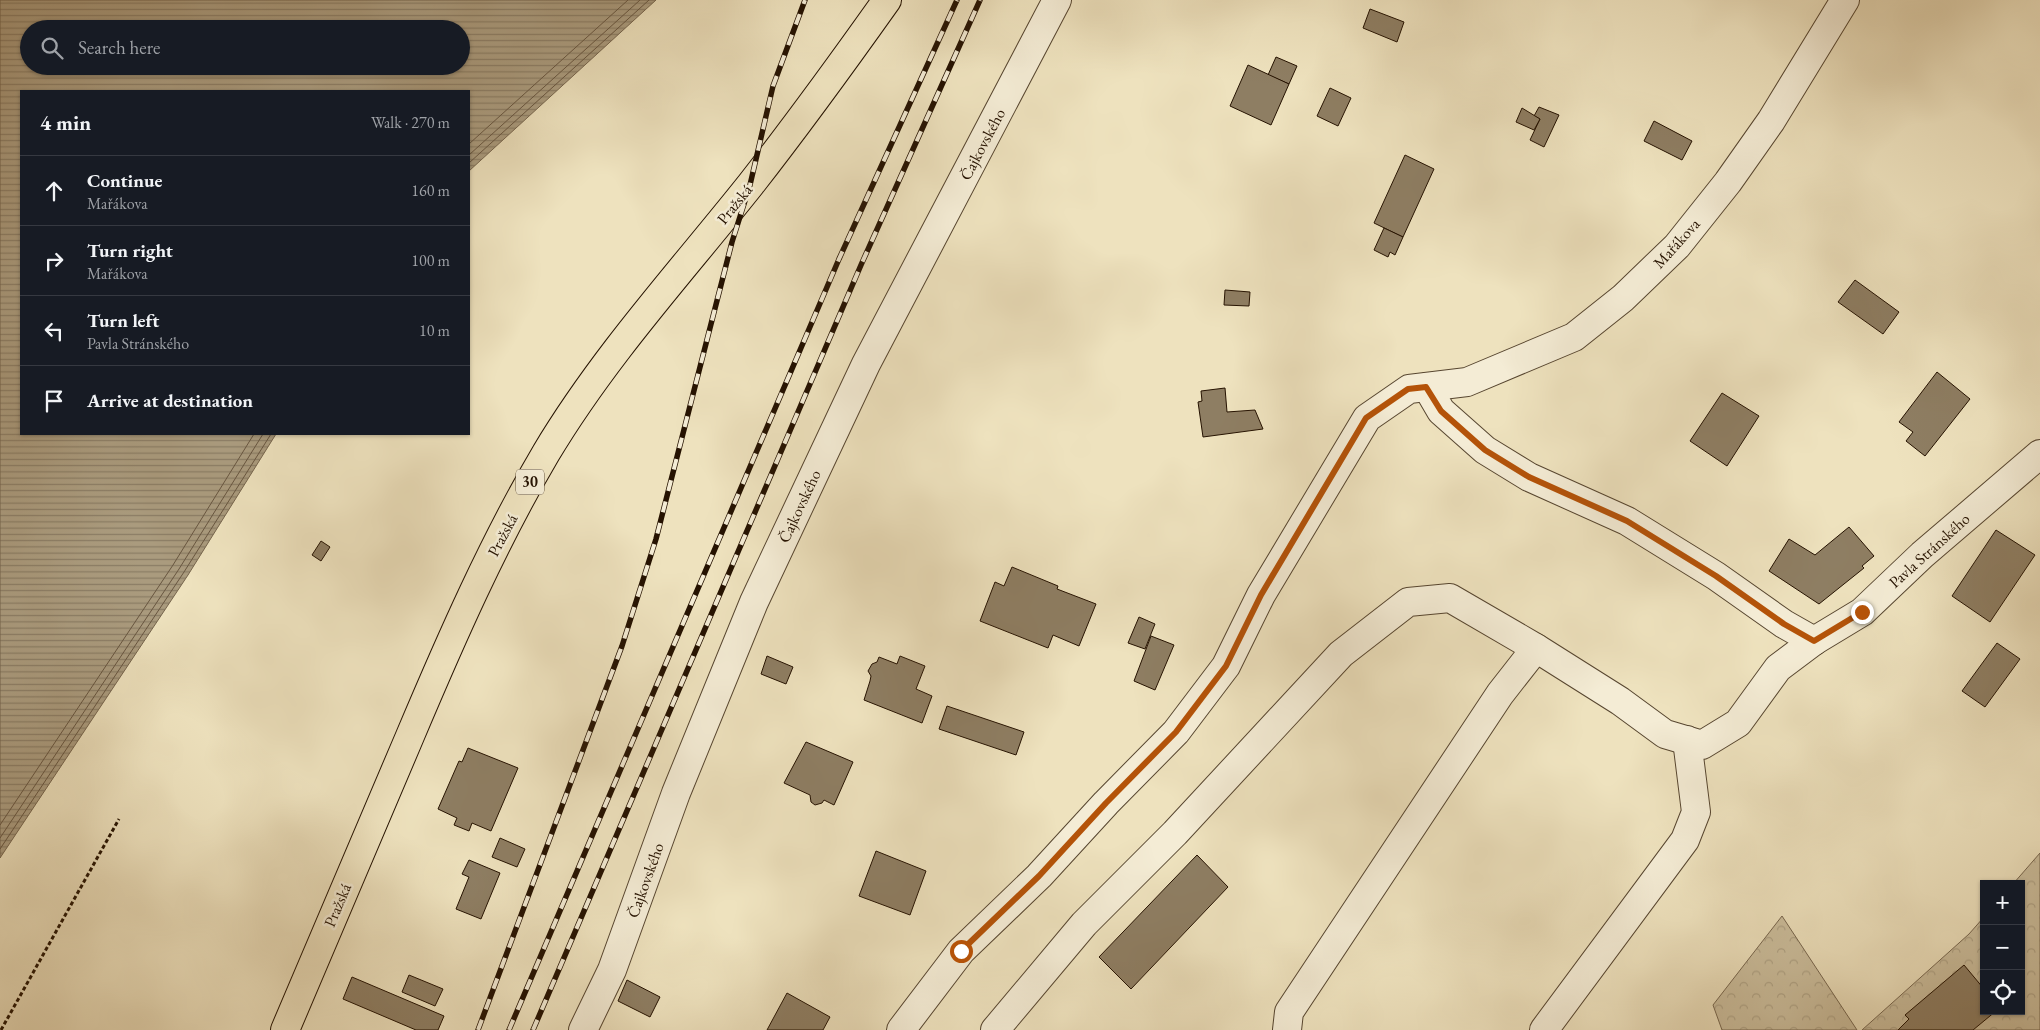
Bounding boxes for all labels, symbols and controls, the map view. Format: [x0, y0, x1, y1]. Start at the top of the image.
search box [20, 20, 470, 75]
icon: search [38, 34, 66, 62]
text: Search here [78, 35, 160, 60]
street label: Čajkovského [955, 105, 1010, 184]
text: 4 min [40, 109, 91, 136]
text: Walk · 270 m [371, 112, 450, 133]
text: Continue [87, 168, 162, 193]
icon: ahead [40, 177, 68, 205]
text: 160 m [411, 180, 450, 201]
street label: Pražská [712, 180, 757, 229]
text: Mařákova [87, 193, 148, 214]
street label: Mařákova [1648, 213, 1705, 273]
text: Turn right [87, 238, 173, 263]
icon: right [40, 247, 68, 275]
text: 100 m [411, 250, 450, 271]
text: Mařákova [87, 263, 148, 284]
text: Turn left [87, 308, 159, 333]
icon: left [40, 317, 68, 345]
text: 10 m [419, 320, 450, 341]
text: Pavla Stránského [87, 333, 189, 354]
icon: arrive [40, 387, 68, 415]
text: Arrive at destination [87, 388, 253, 413]
street label: Čajkovského [773, 466, 826, 546]
road number: 30 [516, 470, 544, 494]
street label: Pavla Stránského [1884, 508, 1974, 592]
street label: Pražská [483, 510, 523, 560]
route end [1851, 601, 1874, 624]
street label: Čajkovského [622, 840, 669, 921]
street label: Pražská [319, 880, 356, 930]
map controls [1980, 880, 2025, 1015]
button: + [1980, 880, 2025, 925]
button: − [1980, 925, 2025, 970]
route start [950, 940, 973, 963]
button: locate [1980, 970, 2025, 1015]

